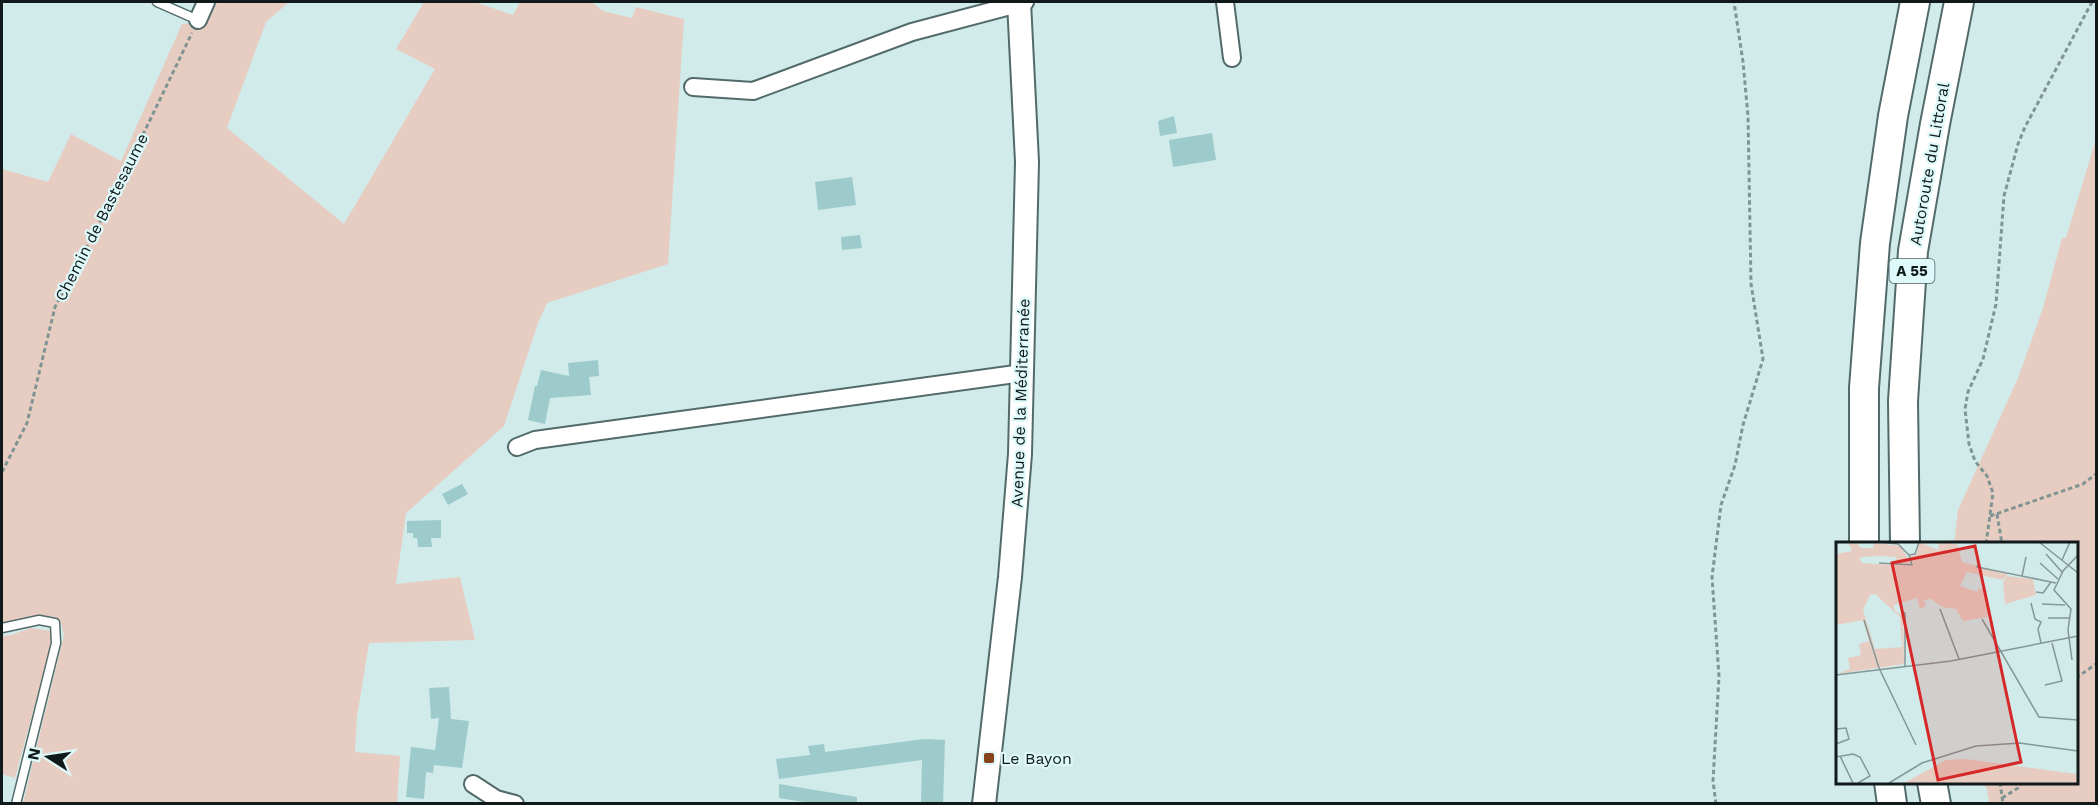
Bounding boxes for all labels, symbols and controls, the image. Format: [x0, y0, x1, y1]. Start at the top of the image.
street label: Autoroute du Littoral [1906, 81, 1953, 247]
street label: Chemin de Bastesaume [51, 130, 152, 304]
road number: A 55 [1890, 259, 1934, 283]
street label: Avenue de la Méditerranée [1007, 298, 1034, 508]
inset map [1836, 542, 2077, 784]
north arrow [18, 727, 78, 787]
text: N [23, 746, 44, 762]
place label: Le Bayon [1001, 749, 1072, 768]
marker: Le Bayon [982, 751, 996, 765]

